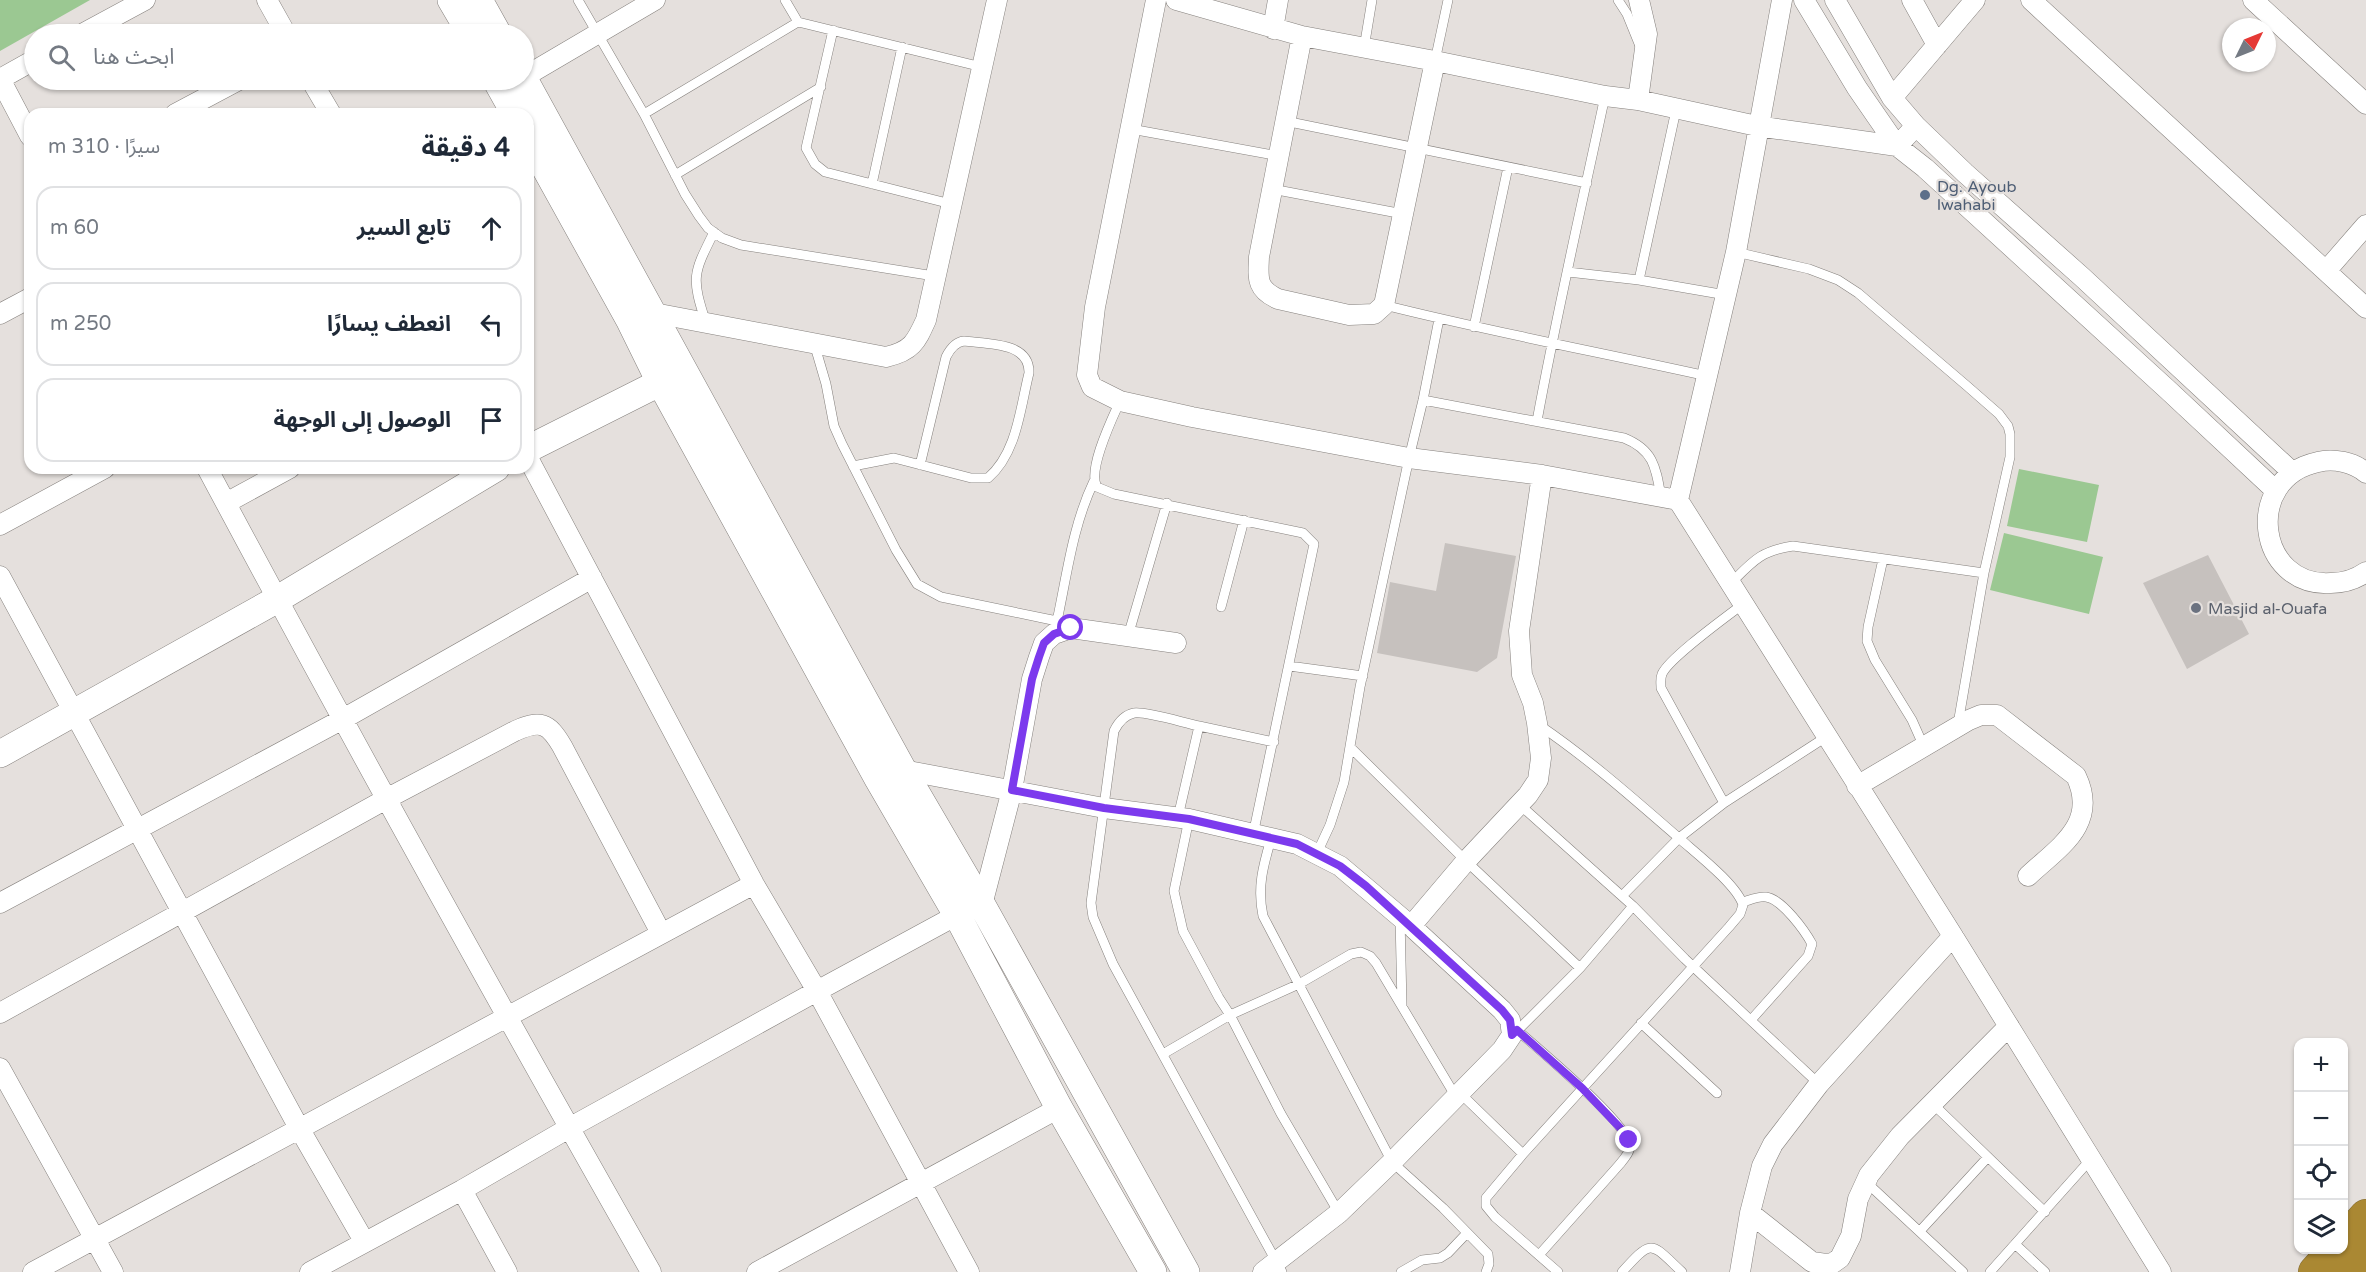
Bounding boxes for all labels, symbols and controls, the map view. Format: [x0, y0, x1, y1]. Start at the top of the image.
north arrow [2222, 18, 2276, 72]
search box [24, 24, 534, 90]
icon: search [45, 41, 78, 74]
text: ابحث هنا [93, 44, 175, 70]
text: 4 دقيقة [421, 132, 510, 163]
text: سيرًا · 310 m [48, 135, 160, 159]
place label: Dg. Ayoub lwahabi [1937, 177, 2017, 215]
marker: Dg. Ayoub lwahabi [1918, 188, 1932, 202]
icon: ahead [475, 212, 508, 245]
text: تابع السير [357, 215, 451, 241]
text: 60 m [50, 216, 99, 240]
icon: left [475, 308, 508, 341]
text: انعطف يسارًا [327, 311, 451, 337]
text: 250 m [50, 312, 111, 336]
icon: arrive [475, 404, 508, 437]
text: الوصول إلى الوجهة [273, 407, 451, 433]
place label: Masjid al-Ouafa [2208, 599, 2327, 619]
marker: Masjid al-Ouafa [2189, 601, 2203, 615]
route start [1057, 614, 1083, 640]
map controls [2294, 1038, 2348, 1254]
button: + [2294, 1038, 2348, 1092]
button: − [2294, 1092, 2348, 1146]
route end [1615, 1126, 1641, 1152]
button: locate [2294, 1146, 2348, 1200]
button: layers [2294, 1200, 2348, 1254]

